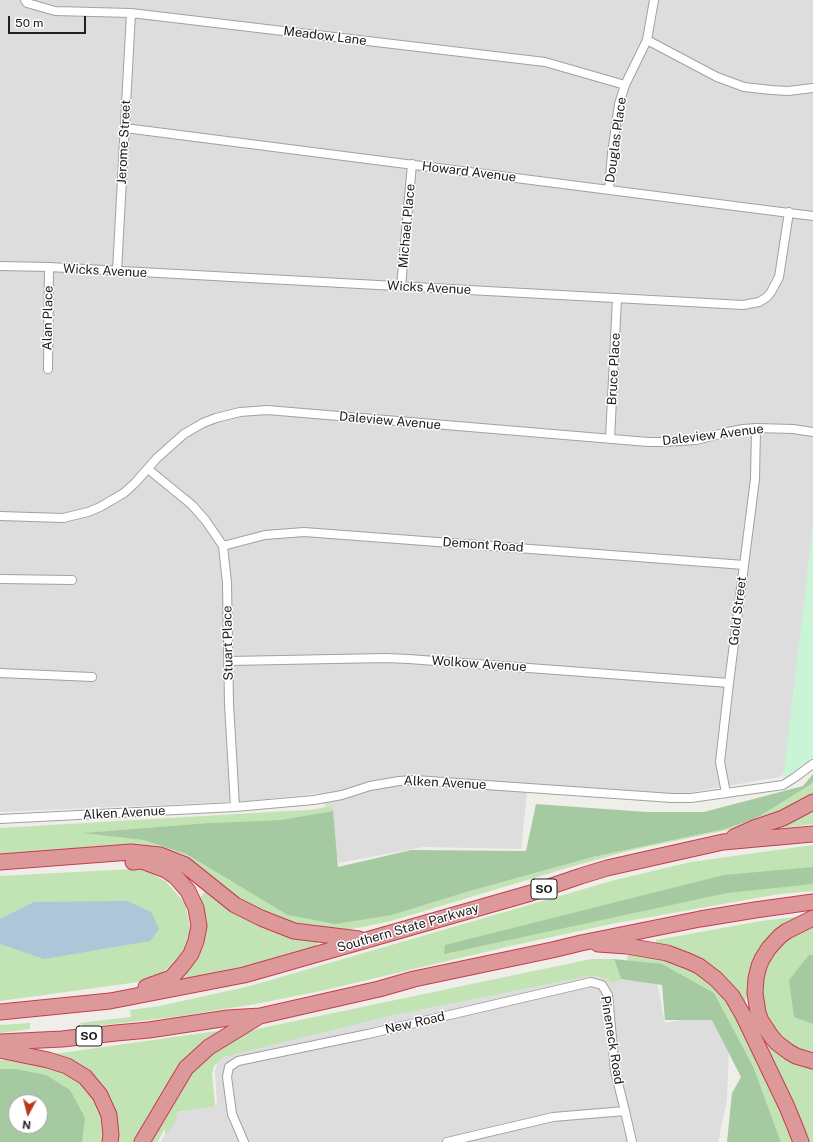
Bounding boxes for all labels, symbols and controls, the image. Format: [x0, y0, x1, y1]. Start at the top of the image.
scale bar [10, 8, 88, 34]
text: 50 m [15, 16, 43, 30]
street label: Meadow Lane [283, 23, 367, 49]
street label: Douglas Place [602, 96, 630, 184]
street label: Jerome Street [114, 99, 134, 185]
street label: Howard Avenue [421, 158, 517, 186]
street label: Michael Place [396, 183, 418, 269]
street label: Wicks Avenue [63, 261, 147, 281]
street label: Wicks Avenue [387, 278, 471, 298]
street label: Alan Place [40, 286, 56, 350]
street label: Bruce Place [604, 332, 624, 406]
street label: Daleview Avenue [338, 409, 442, 433]
street label: Daleview Avenue [661, 421, 765, 449]
street label: Demont Road [442, 534, 524, 556]
street label: Gold Street [726, 576, 750, 646]
street label: Stuart Place [220, 605, 236, 681]
street label: Wolkow Avenue [431, 653, 527, 675]
street label: Alken Avenue [403, 773, 487, 793]
street label: Alken Avenue [82, 803, 166, 823]
road number: SO [531, 879, 557, 899]
street label: Southern State Parkway [335, 900, 481, 956]
street label: Pineneck Road [597, 995, 627, 1085]
street label: New Road [383, 1009, 447, 1037]
road number: SO [76, 1026, 102, 1046]
north arrow [8, 1094, 48, 1134]
text: N [22, 1118, 32, 1131]

